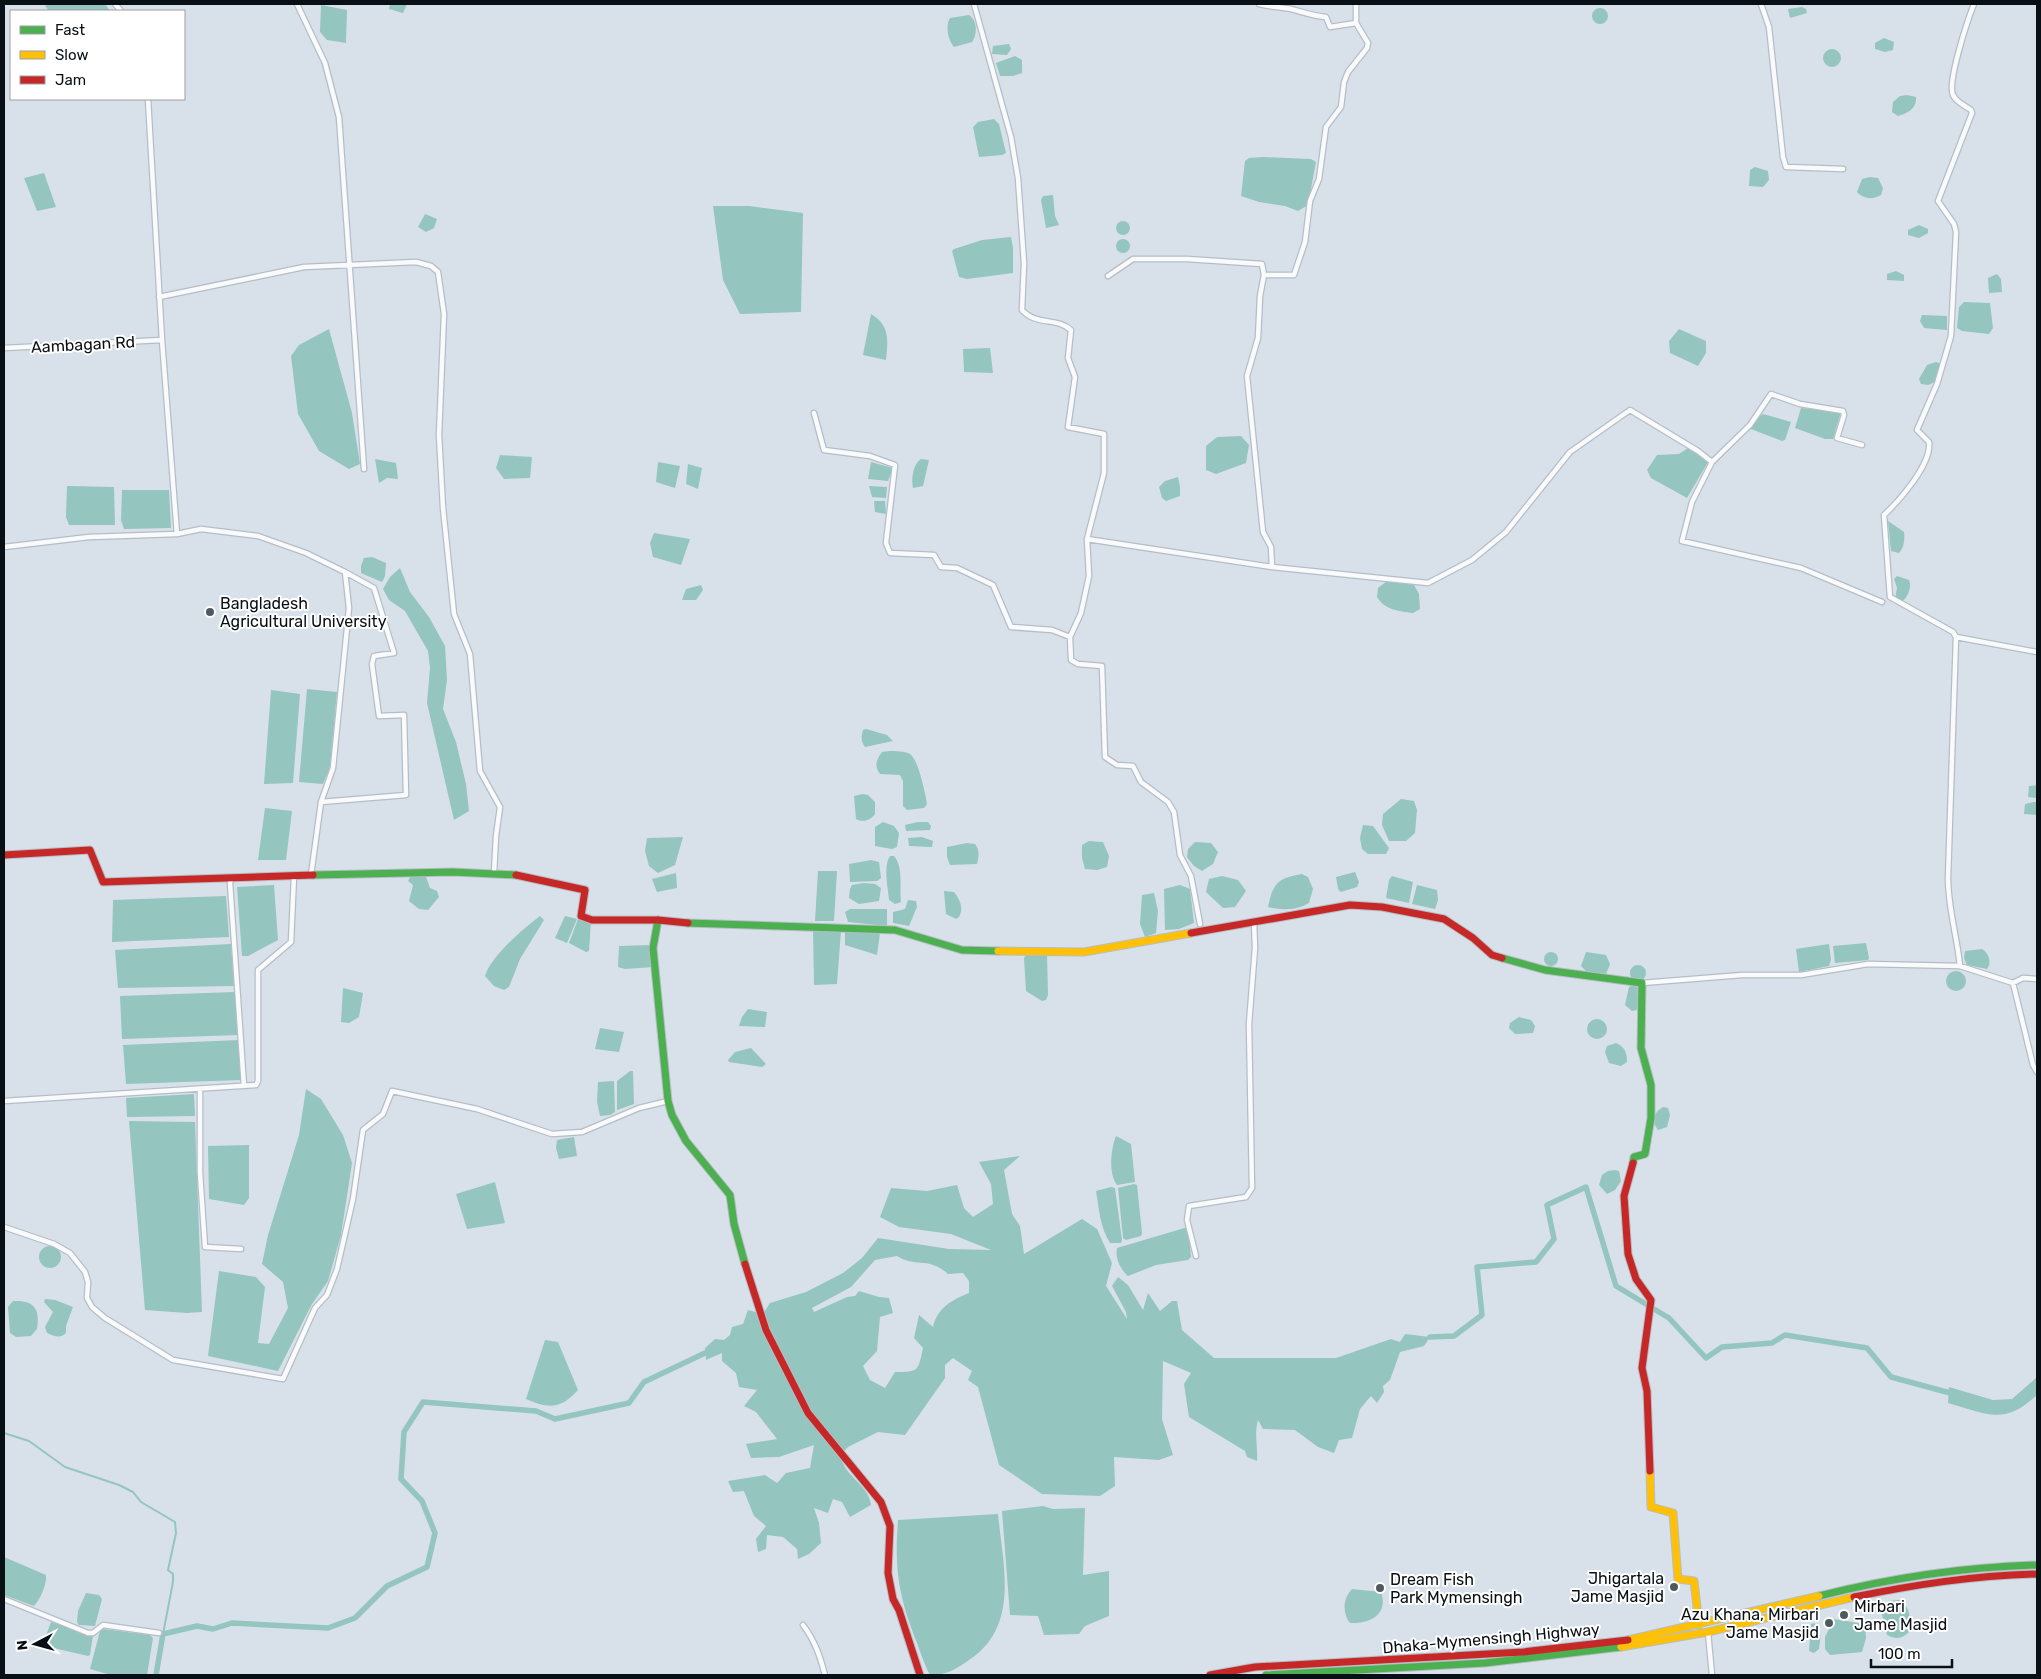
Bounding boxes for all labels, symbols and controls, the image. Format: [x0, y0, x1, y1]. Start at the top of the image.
legend [10, 10, 185, 100]
text: Fast [55, 21, 85, 39]
text: Slow [55, 46, 88, 64]
text: Jam [55, 71, 86, 89]
street label: Aambagan Rd [31, 332, 135, 357]
place label: Bangladesh Agricultural University [220, 594, 387, 631]
marker: Bangladesh Agricultural University [204, 606, 216, 618]
place label: Jhigartala Jame Masjid [1571, 1569, 1664, 1606]
place label: Dream Fish Park Mymensingh [1390, 1570, 1523, 1607]
marker: Jhigartala Jame Masjid [1668, 1581, 1680, 1593]
marker: Dream Fish Park Mymensingh [1374, 1582, 1386, 1594]
place label: Mirbari Jame Masjid [1854, 1597, 1947, 1634]
place label: Azu Khana, Mirbari Jame Masjid [1681, 1605, 1819, 1642]
marker: Mirbari Jame Masjid [1838, 1609, 1850, 1621]
marker: Azu Khana, Mirbari Jame Masjid [1823, 1617, 1835, 1629]
north arrow [10, 1619, 60, 1669]
street label: Dhaka-Mymensingh Highway [1382, 1620, 1601, 1657]
scale bar [1871, 1636, 1952, 1668]
text: N [14, 1639, 32, 1651]
text: 100 m [1878, 1645, 1920, 1663]

